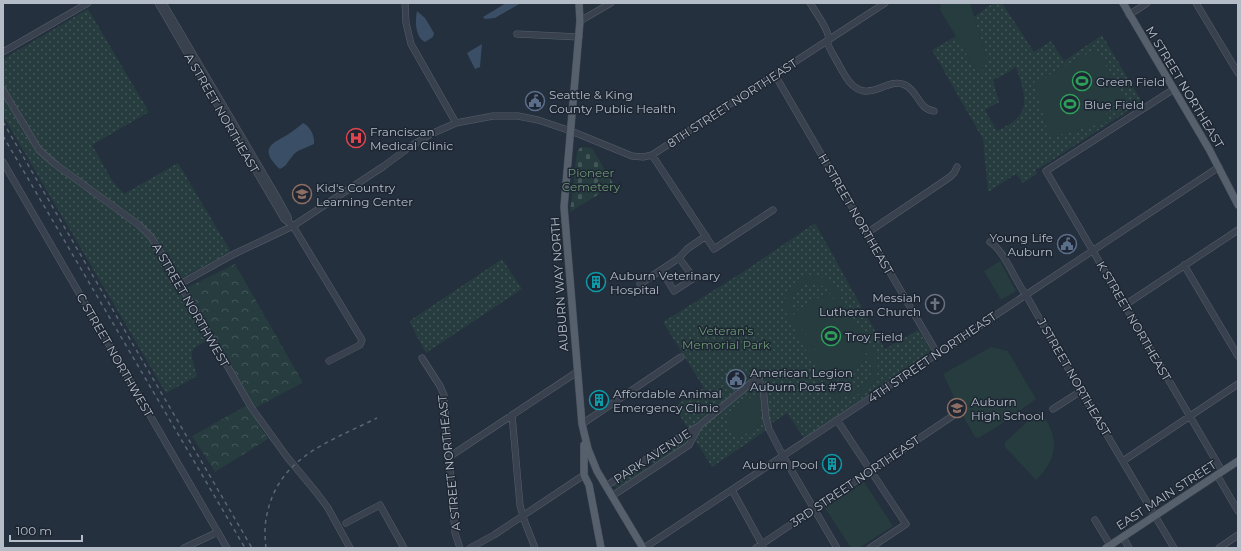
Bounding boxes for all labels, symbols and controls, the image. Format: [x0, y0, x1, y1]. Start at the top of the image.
street label: M STREET NORTHEAST [1143, 23, 1227, 151]
street label: A STREET NORTHEAST [181, 50, 263, 176]
street label: 8TH STREET NORTHEAST [664, 55, 800, 151]
sports icon: Green Field [1071, 70, 1093, 92]
place label: Green Field [1096, 74, 1165, 89]
place label: Seattle & King County Public Health [549, 87, 676, 116]
public building icon: Seattle & King County Public Health [524, 90, 546, 112]
sports icon: Blue Field [1059, 93, 1081, 115]
place label: Blue Field [1084, 97, 1144, 112]
place label: Franciscan Medical Clinic [370, 124, 454, 153]
hospital icon: Franciscan Medical Clinic [345, 127, 367, 149]
street label: H STREET NORTHEAST [815, 151, 897, 277]
park label: Pioneer Cemetery [562, 165, 621, 194]
place label: Kid's Country Learning Center [316, 180, 413, 209]
school or university icon: Kid's Country Learning Center [291, 183, 313, 205]
street label: AUBURN WAY NORTH [547, 216, 571, 352]
place label: Young Life Auburn [990, 230, 1053, 259]
public building icon: Young Life Auburn [1056, 233, 1078, 255]
street label: A STREET NORTHWEST [149, 240, 233, 370]
street label: K STREET NORTHEAST [1093, 258, 1175, 384]
place label: Auburn Veterinary Hospital [610, 268, 720, 297]
building icon: Auburn Veterinary Hospital [585, 271, 607, 293]
street label: C STREET NORTHWEST [73, 290, 157, 420]
place label: Messiah Lutheran Church [819, 290, 921, 319]
church icon: Messiah Lutheran Church [924, 293, 946, 315]
street label: 4TH STREET NORTHEAST [865, 308, 999, 406]
street label: J STREET NORTHEAST [1034, 314, 1114, 439]
park label: Veteran's Memorial Park [682, 323, 771, 352]
sports icon: Troy Field [820, 325, 842, 347]
place label: Troy Field [845, 329, 903, 344]
place label: American Legion Auburn Post #78 [750, 365, 853, 394]
public building icon: American Legion Auburn Post #78 [725, 368, 747, 390]
place label: Affordable Animal Emergency Clinic [613, 386, 722, 415]
building icon: Affordable Animal Emergency Clinic [588, 389, 610, 411]
street label: A STREET NORTHEAST [434, 394, 464, 532]
place label: Auburn High School [971, 394, 1044, 423]
school or university icon: Auburn High School [946, 397, 968, 419]
street label: PARK AVENUE [611, 426, 693, 486]
street label: 3RD STREET NORTHEAST [787, 432, 923, 530]
building icon: Auburn Pool [821, 453, 843, 475]
place label: Auburn Pool [743, 457, 818, 472]
street label: EAST MAIN STREET [1113, 457, 1219, 533]
scale bar [10, 517, 82, 543]
text: 100 m [16, 523, 52, 538]

